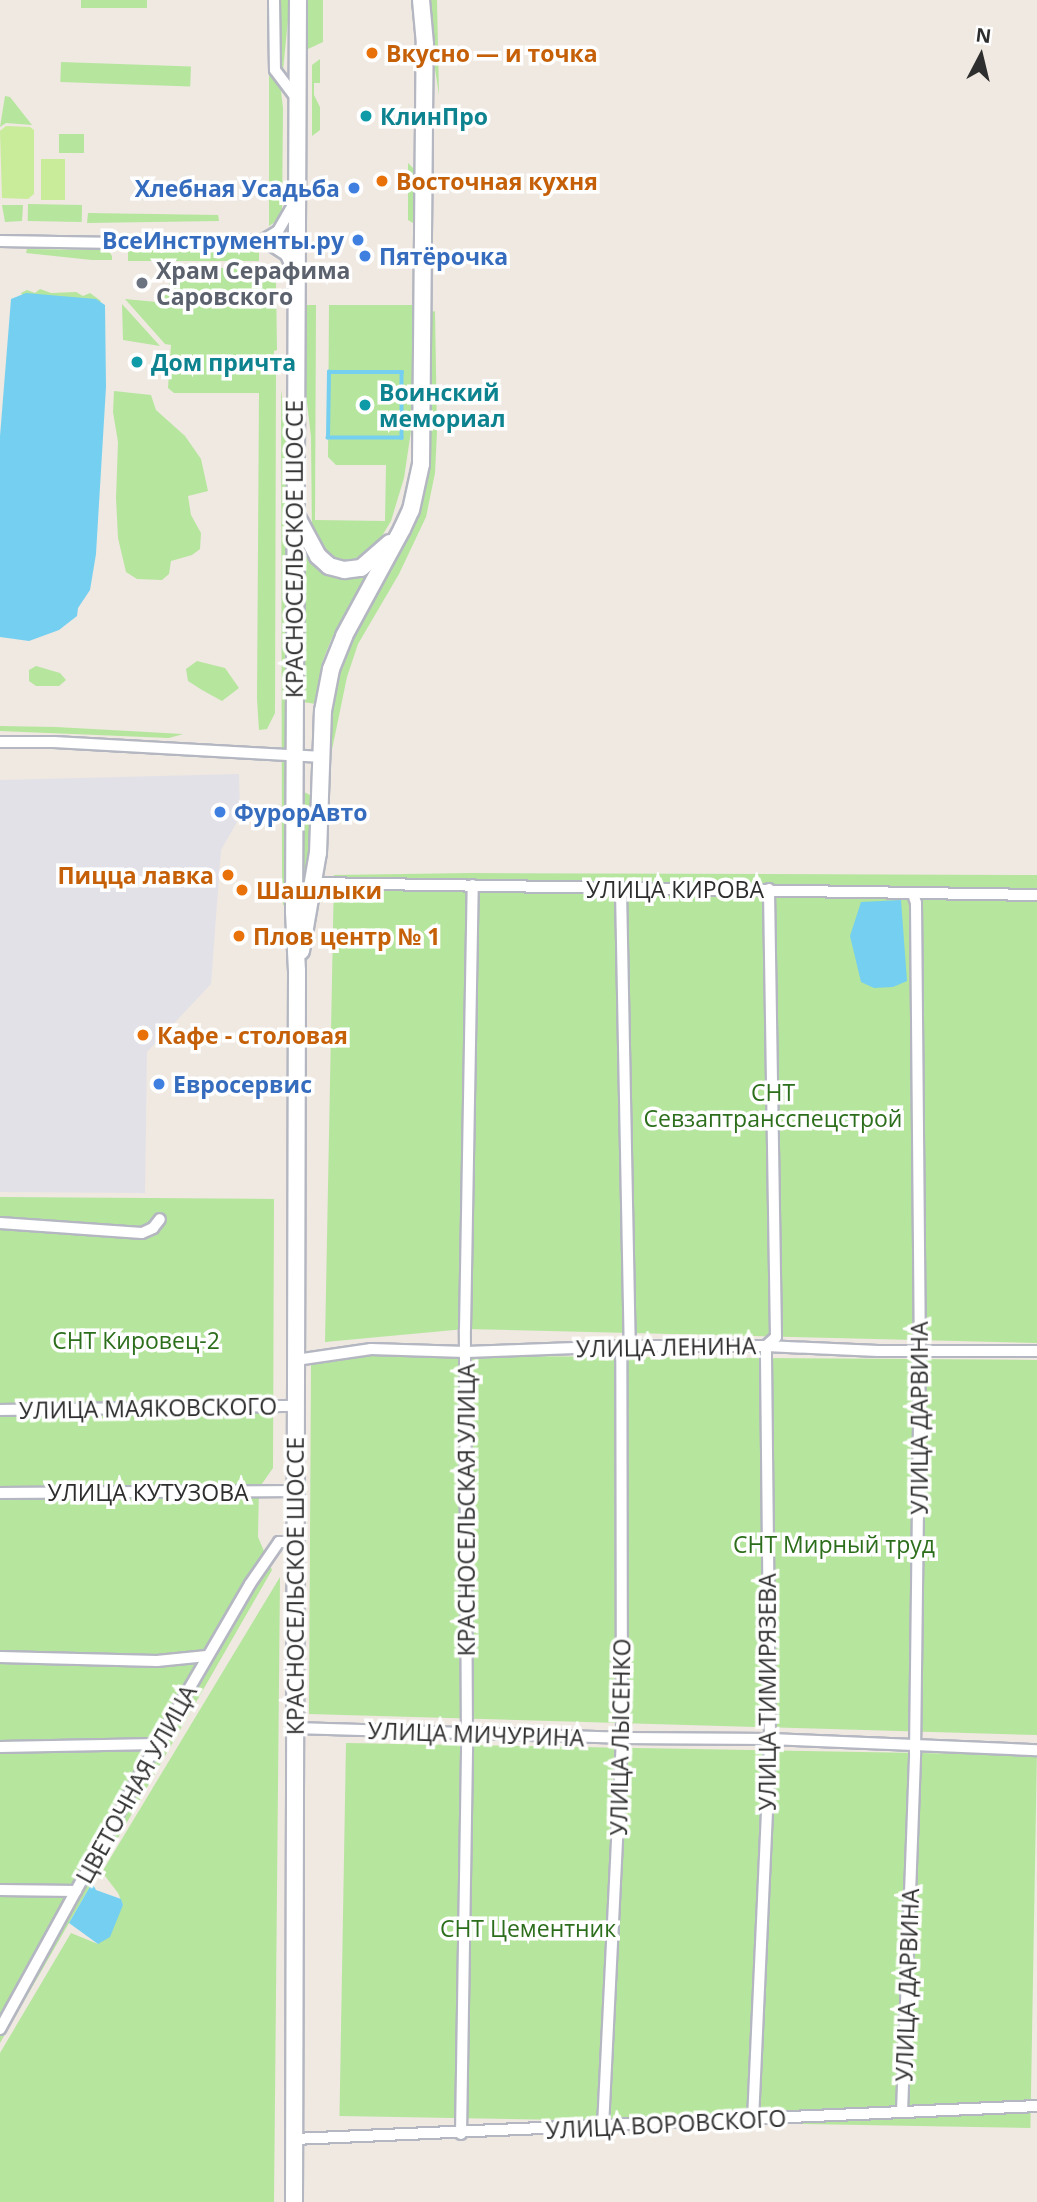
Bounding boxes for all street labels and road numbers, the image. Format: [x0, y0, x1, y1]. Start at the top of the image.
street label: КРАСНОСЕЛЬСКОЕ ШОССЕ [280, 400, 308, 698]
street label: УЛИЦА КИРОВА [586, 875, 764, 903]
street label: УЛИЦА ДАРВИНА [905, 1321, 933, 1515]
street label: УЛИЦА ЛЕНИНА [576, 1332, 756, 1362]
street label: КРАСНОСЕЛЬСКАЯ УЛИЦА [452, 1364, 480, 1656]
street label: УЛИЦА МАЯКОВСКОГО [19, 1392, 277, 1424]
street label: КРАСНОСЕЛЬСКОЕ ШОССЕ [281, 1437, 309, 1735]
street label: УЛИЦА КУТУЗОВА [47, 1478, 249, 1506]
street label: УЛИЦА ТИМИРЯЗЕВА [753, 1573, 781, 1811]
street label: УЛИЦА ЛЫСЕНКО [604, 1638, 636, 1836]
street label: ЦВЕТОЧНАЯ УЛИЦА [70, 1680, 202, 1888]
street label: УЛИЦА МИЧУРИНА [367, 1716, 585, 1752]
street label: УЛИЦА ДАРВИНА [890, 1888, 924, 2082]
street label: УЛИЦА ВОРОВСКОГО [545, 2104, 787, 2144]

